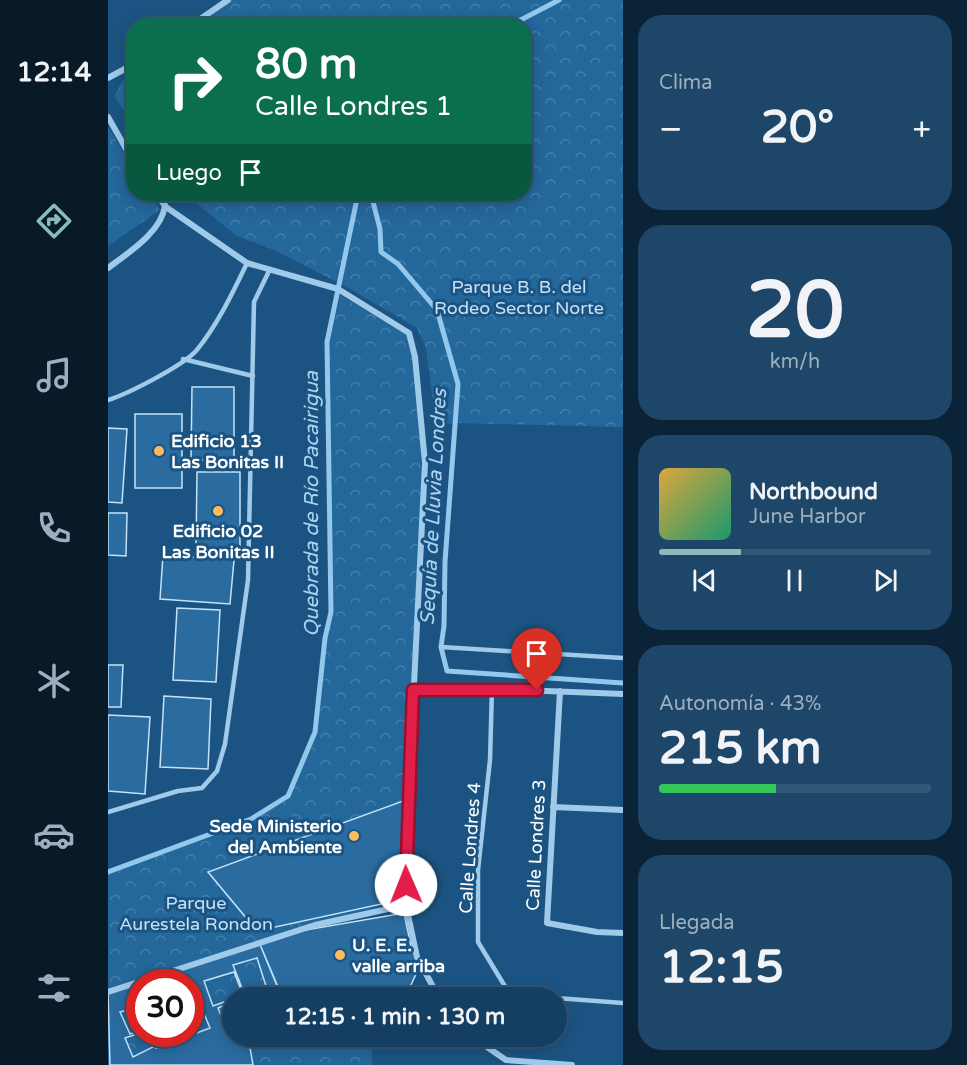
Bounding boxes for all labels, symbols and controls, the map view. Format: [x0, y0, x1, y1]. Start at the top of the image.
text: 80 m [255, 39, 357, 90]
icon: right [156, 42, 234, 120]
text: 12:14 [17, 56, 91, 89]
text: Clima [659, 71, 712, 95]
text: Calle Londres 1 [255, 90, 452, 123]
text: 20° [761, 101, 834, 155]
text: − [659, 110, 683, 149]
text: + [912, 110, 931, 149]
icon: arrive [234, 156, 267, 189]
text: Luego [156, 160, 222, 186]
icon: directions [33, 200, 75, 242]
text: 20 [746, 264, 844, 358]
park label: Parque B. B. del Rodeo Sector Norte [434, 276, 604, 319]
text: km/h [770, 350, 820, 374]
icon: music [33, 354, 75, 396]
water label: Quebrada de Río Pacairigua [300, 370, 324, 637]
water label: Sequía de Lluvia Londres [416, 387, 452, 626]
place label: Edificio 13 Las Bonitas II [171, 430, 284, 473]
marker: Edificio 13 Las Bonitas II [152, 444, 166, 458]
text: Northbound [749, 479, 878, 505]
marker: Edificio 02 Las Bonitas II [211, 504, 225, 518]
text: June Harbor [749, 505, 866, 529]
icon: phone [33, 507, 75, 549]
place label: Edificio 02 Las Bonitas II [161, 520, 275, 563]
icon: previous [688, 564, 721, 597]
icon: pause [778, 564, 811, 597]
icon: next [869, 564, 902, 597]
pin [511, 628, 562, 690]
icon: arrive [520, 637, 553, 670]
icon: climate [33, 660, 75, 702]
text: Autonomía · 43% [659, 692, 821, 716]
text: 215 km [659, 722, 821, 776]
street label: Calle Londres 3 [522, 779, 550, 911]
street label: Calle Londres 4 [454, 782, 486, 914]
icon: car [33, 814, 75, 856]
place label: Sede Ministerio del Ambiente [210, 815, 342, 858]
marker: Sede Ministerio del Ambiente [347, 829, 361, 843]
position arrow [374, 853, 438, 917]
park label: Parque Aurestela Rondon [119, 892, 273, 935]
text: Llegada [659, 911, 735, 935]
place label: U. E. E. valle arriba [352, 934, 445, 977]
text: 12:15 [659, 941, 784, 995]
marker: U. E. E. valle arriba [333, 948, 347, 962]
icon: filters [33, 967, 75, 1009]
speed limit sign: 30 [126, 969, 204, 1047]
text: 12:15 · 1 min · 130 m [284, 1004, 505, 1030]

